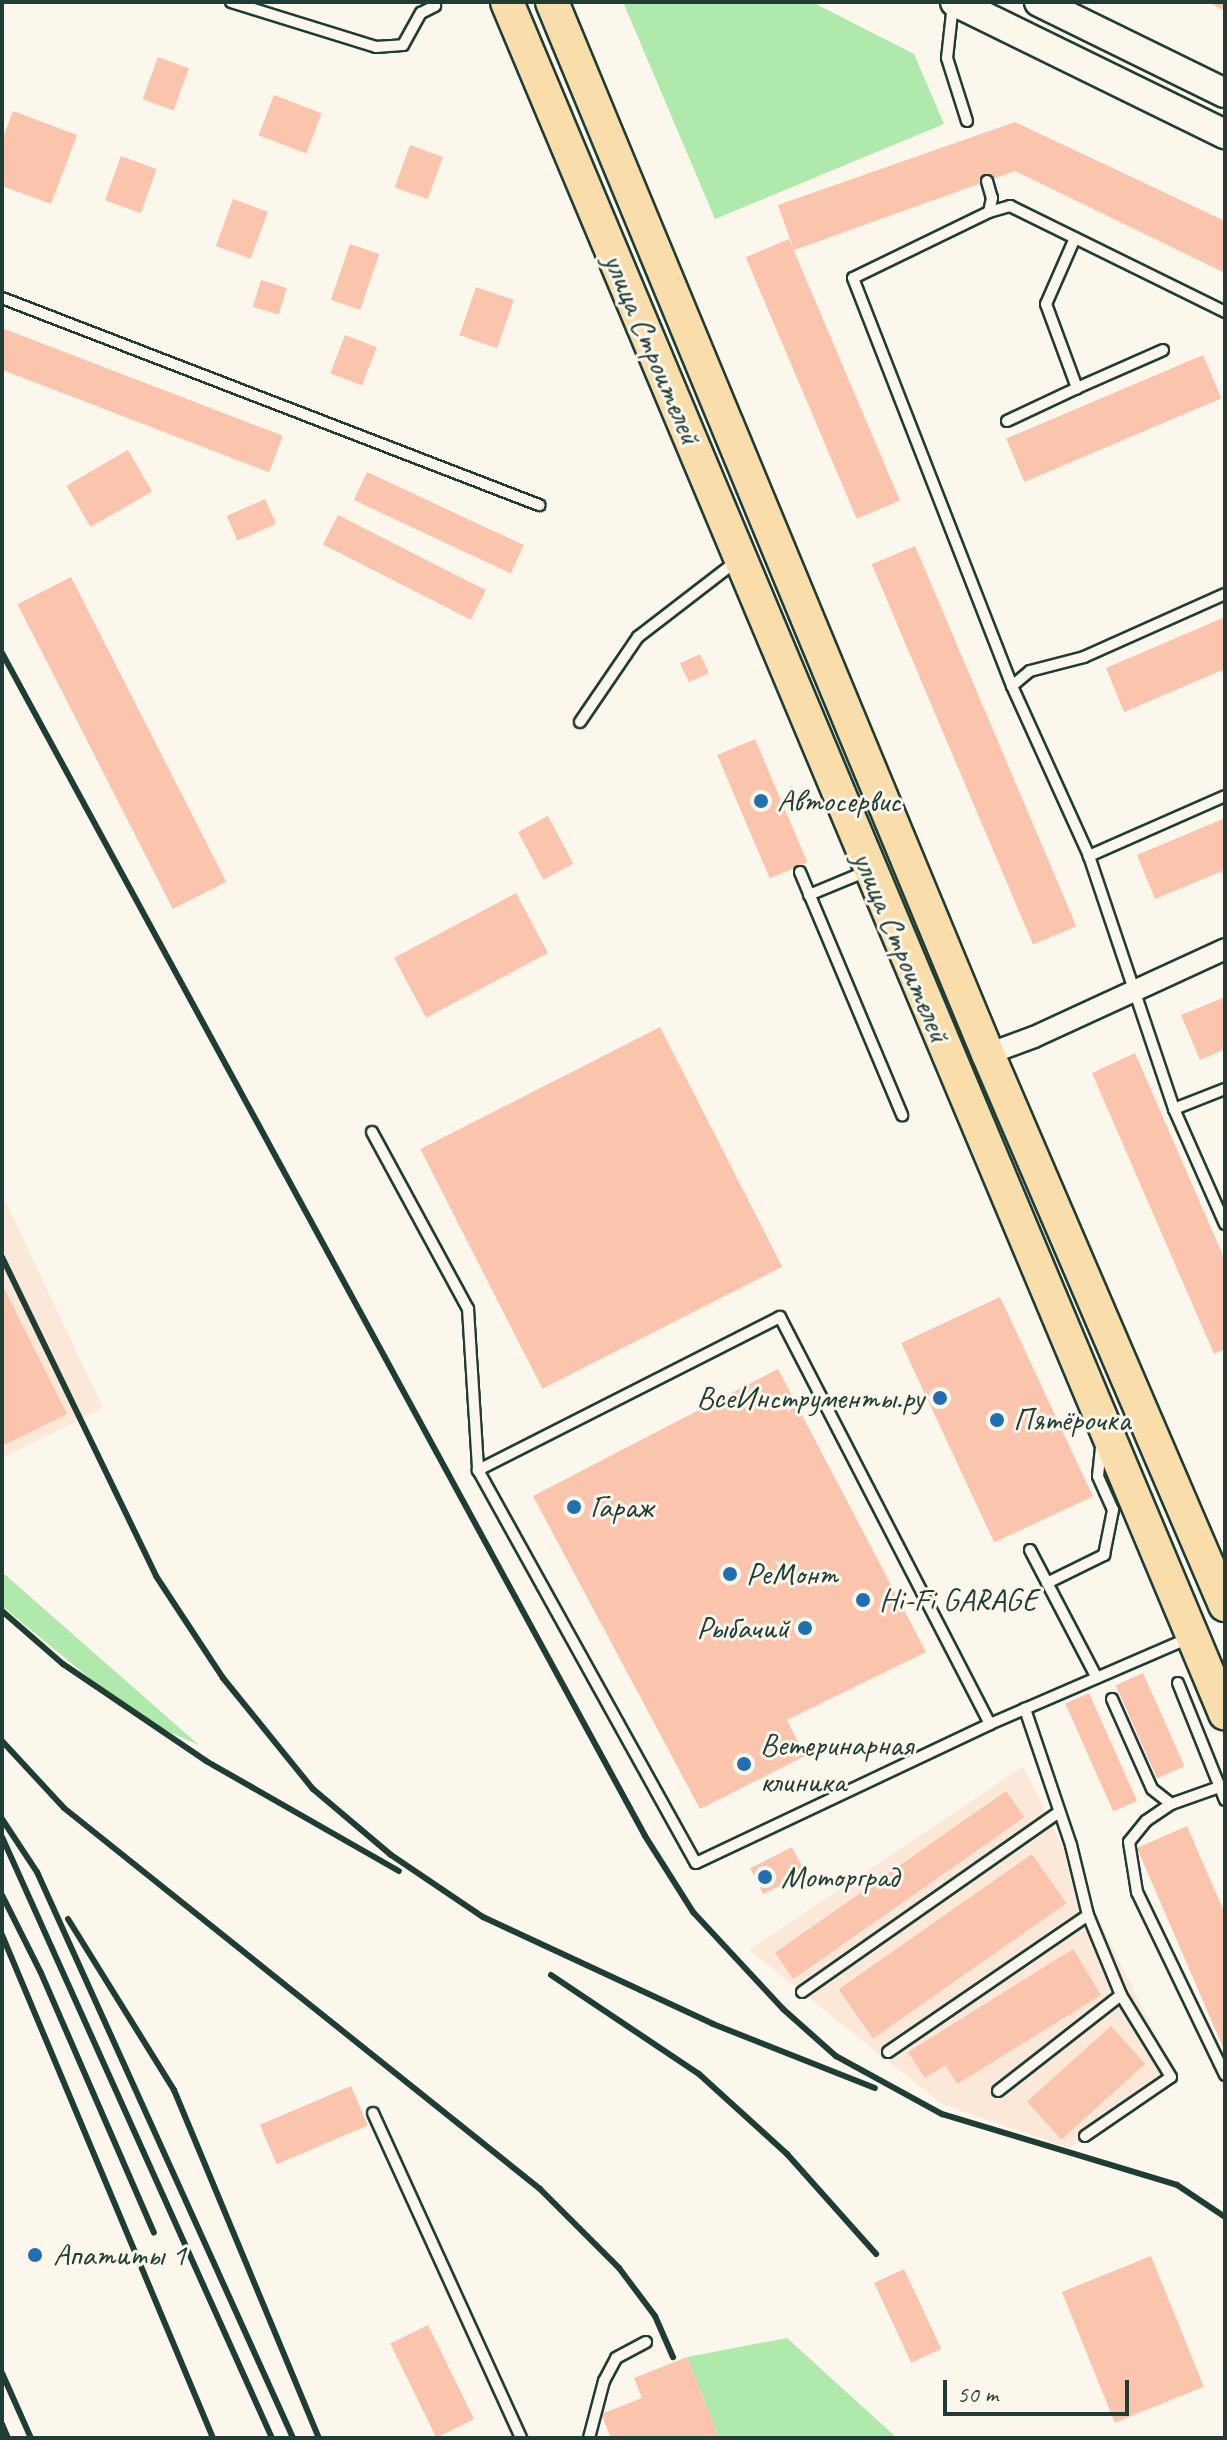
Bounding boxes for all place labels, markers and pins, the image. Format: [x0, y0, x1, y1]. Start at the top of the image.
place label: Автосервис [777, 782, 901, 820]
marker: Автосервис [752, 792, 770, 810]
place label: ВсеИнструменты.ру [696, 1379, 924, 1417]
marker: ВсеИнструменты.ру [931, 1389, 949, 1407]
place label: Пятёрочка [1013, 1401, 1130, 1439]
marker: Пятёрочка [988, 1411, 1006, 1429]
place label: Гараж [590, 1488, 653, 1526]
marker: Гараж [565, 1498, 583, 1516]
place label: РеМонт [746, 1555, 838, 1593]
marker: РеМонт [721, 1565, 739, 1583]
place label: Hi-Fi GARAGE [879, 1581, 1039, 1619]
marker: Hi-Fi GARAGE [854, 1591, 872, 1609]
place label: Рыбачий [696, 1609, 789, 1647]
marker: Рыбачий [796, 1619, 814, 1637]
place label: Ветеринарная клиника [760, 1727, 913, 1802]
marker: Ветеринарная клиника [735, 1755, 753, 1773]
place label: Моторград [781, 1858, 899, 1896]
marker: Моторград [756, 1868, 774, 1886]
place label: Апатиты 1 [53, 2236, 186, 2274]
marker: Апатиты 1 [24, 2244, 46, 2266]

